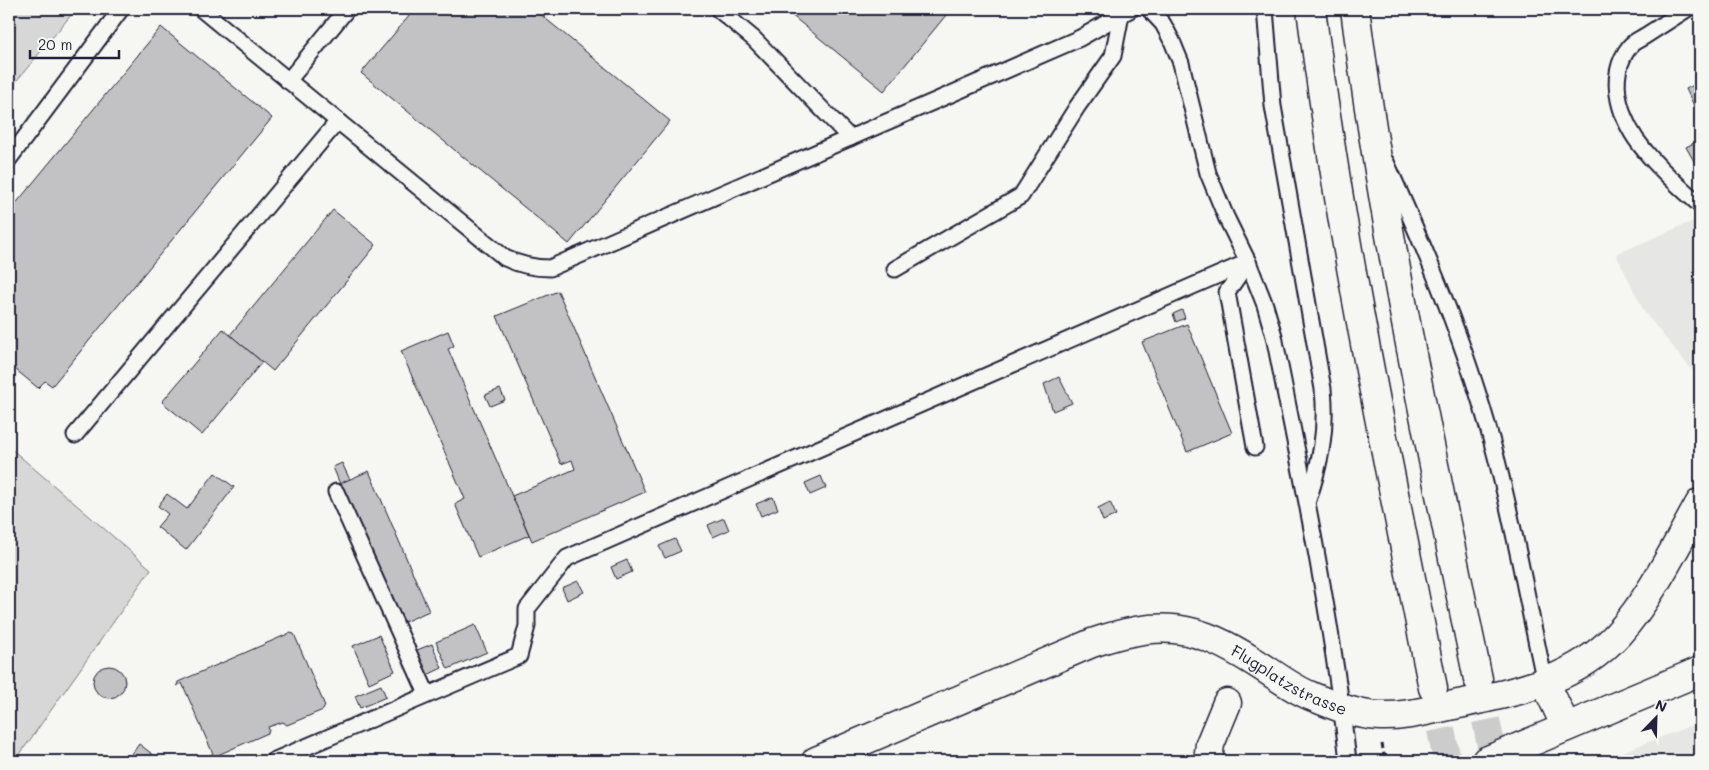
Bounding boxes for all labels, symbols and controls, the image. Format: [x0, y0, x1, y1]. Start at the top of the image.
scale bar [30, 28, 119, 60]
text: 20 m [38, 34, 72, 54]
street label: Flugplatzstrasse [1228, 639, 1350, 719]
north arrow [1632, 692, 1682, 742]
text: N [1653, 695, 1670, 716]

